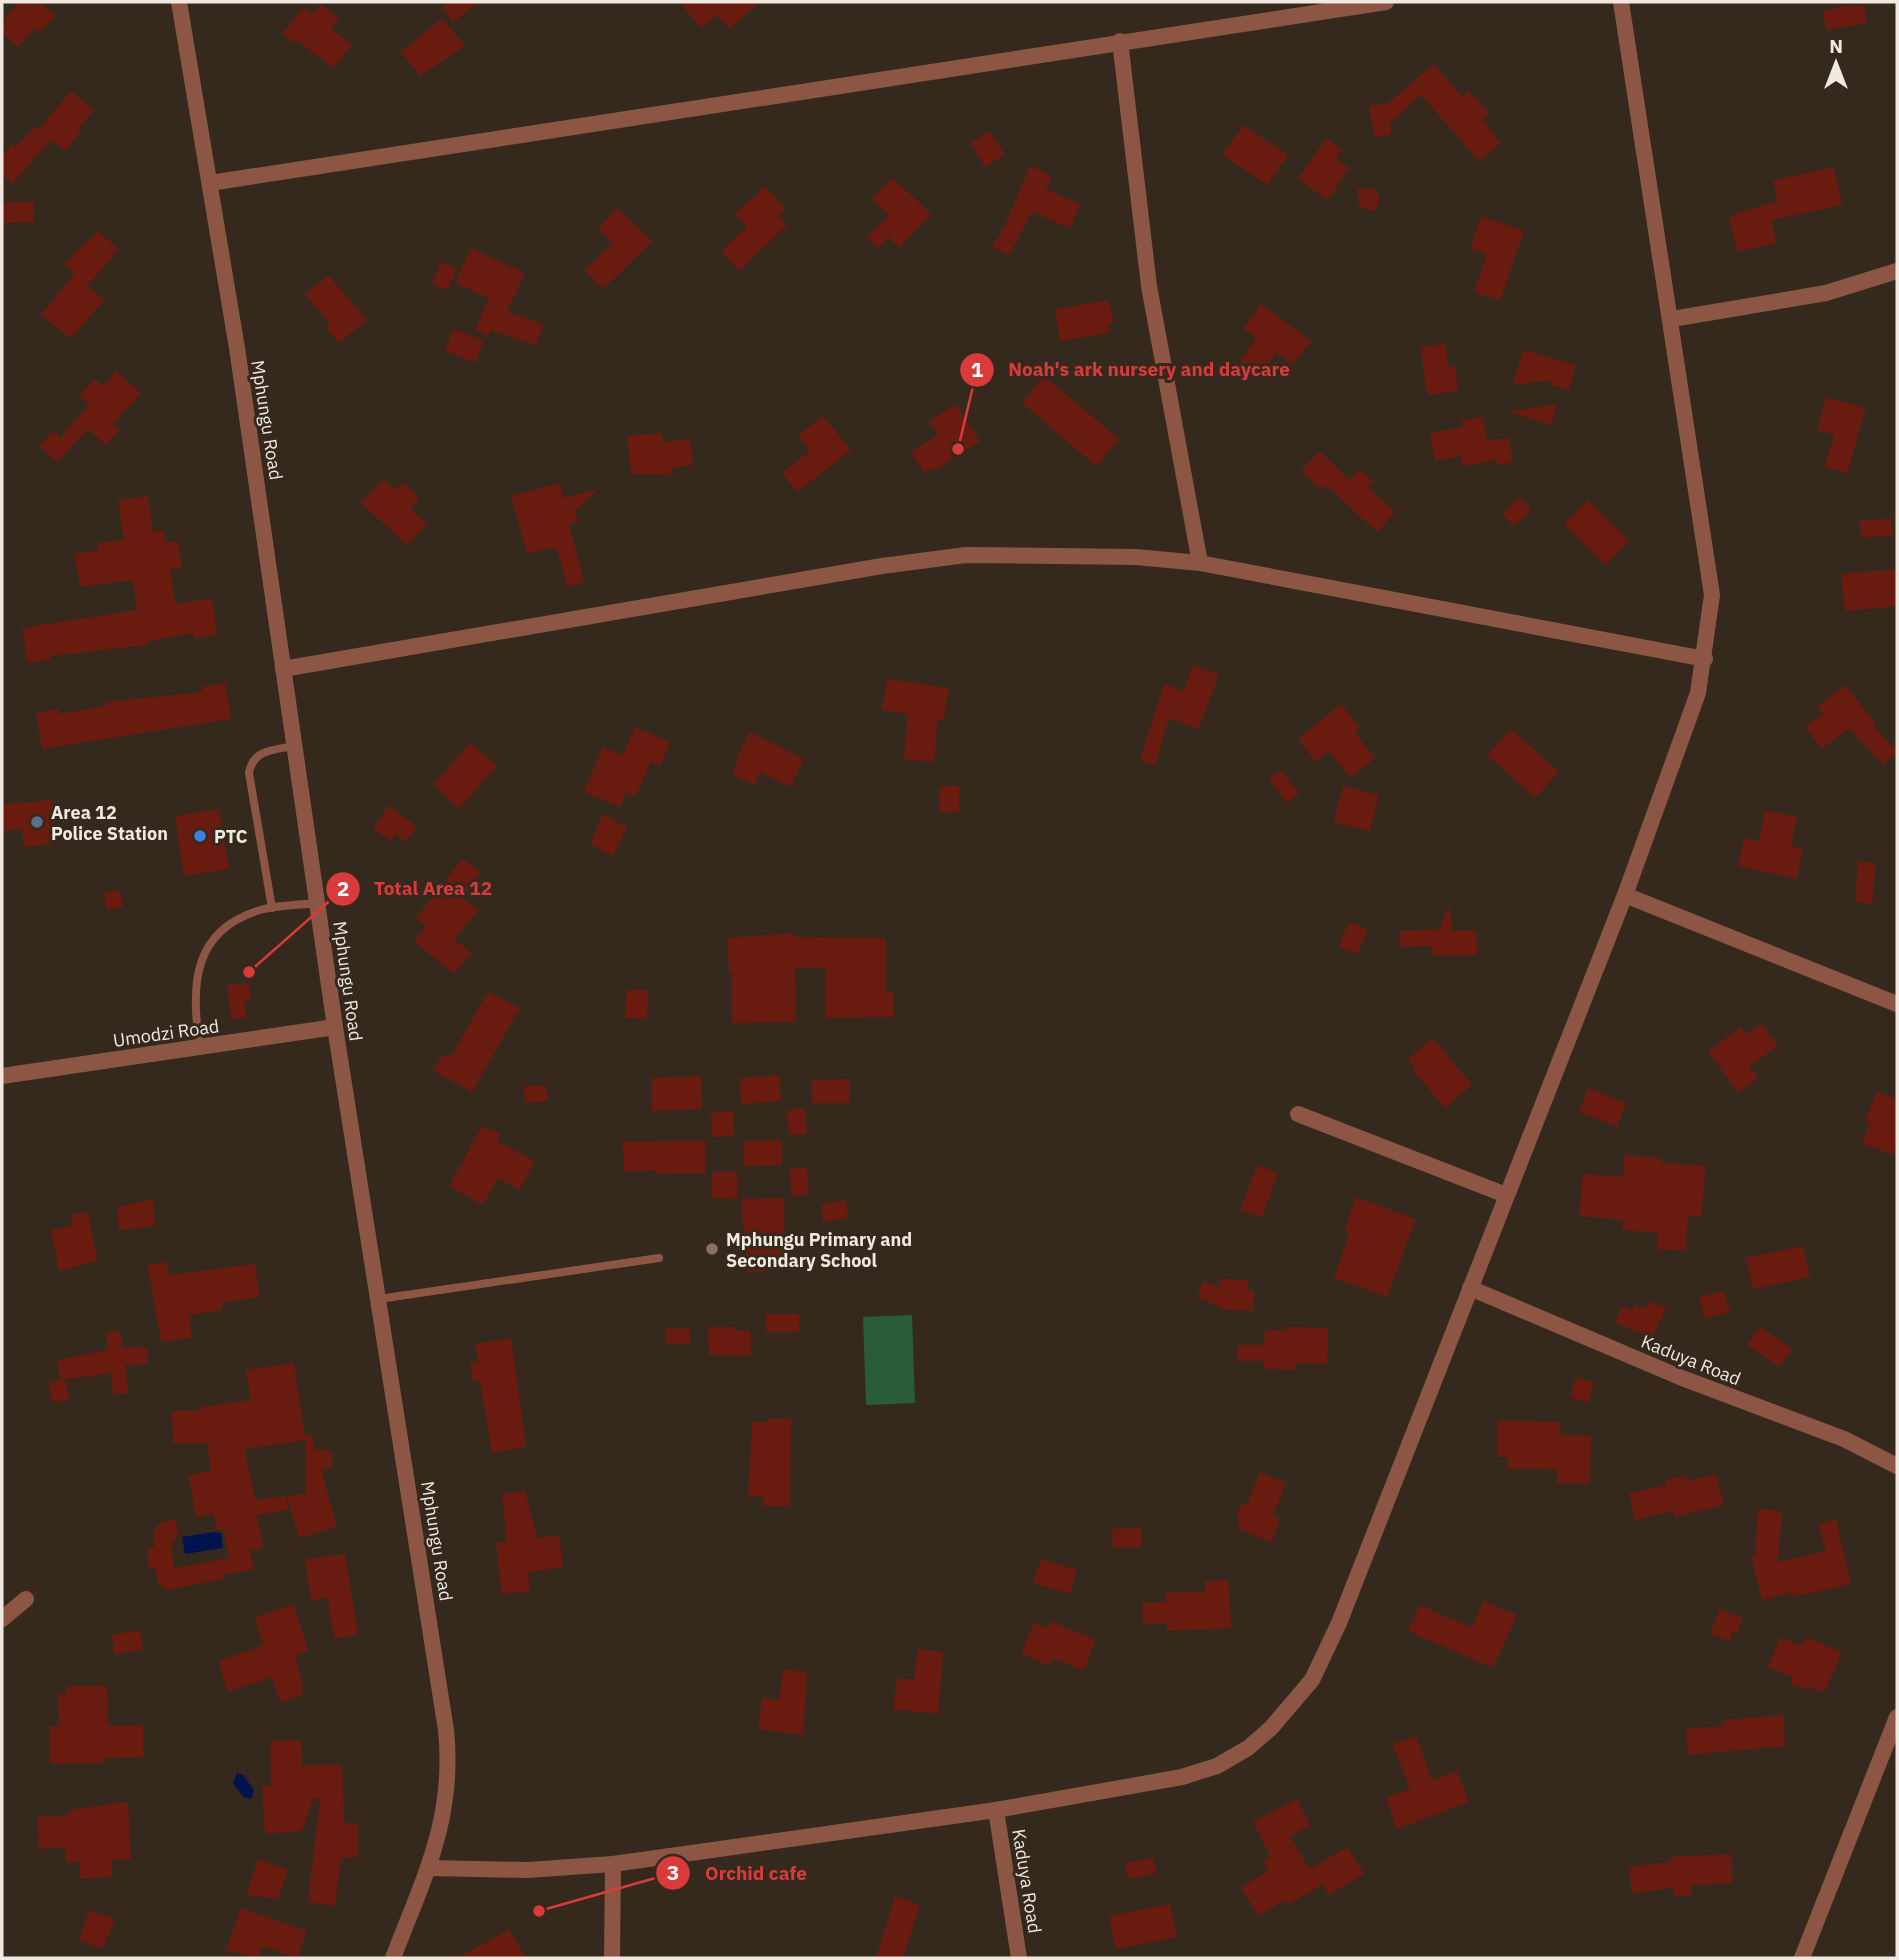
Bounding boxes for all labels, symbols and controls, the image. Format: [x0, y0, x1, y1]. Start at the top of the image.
north arrow [1801, 28, 1871, 98]
text: N [1829, 34, 1843, 58]
callout: Noah's ark nursery and daycare [959, 350, 1304, 390]
text: 1 [971, 355, 984, 383]
text: Noah's ark nursery and daycare [1008, 357, 1290, 381]
street label: Mphungu Road [246, 358, 288, 482]
place label: Area 12 Police Station [51, 801, 168, 845]
marker: Area 12 Police Station [29, 814, 45, 830]
place label: PTC [214, 825, 248, 848]
marker: PTC [192, 828, 208, 844]
callout: Total Area 12 [325, 869, 506, 909]
text: 2 [337, 874, 349, 902]
text: Total Area 12 [374, 876, 492, 900]
street label: Mphungu Road [328, 919, 368, 1043]
street label: Umodzi Road [111, 1014, 221, 1052]
place label: Mphungu Primary and Secondary School [726, 1228, 912, 1272]
marker: Mphungu Primary and Secondary School [704, 1241, 720, 1257]
street label: Kaduya Road [1638, 1330, 1744, 1390]
street label: Mphungu Road [416, 1479, 458, 1603]
street label: Kaduya Road [1007, 1827, 1047, 1935]
callout: Orchid cafe [656, 1853, 821, 1893]
text: 3 [667, 1858, 679, 1886]
text: Orchid cafe [705, 1861, 807, 1885]

